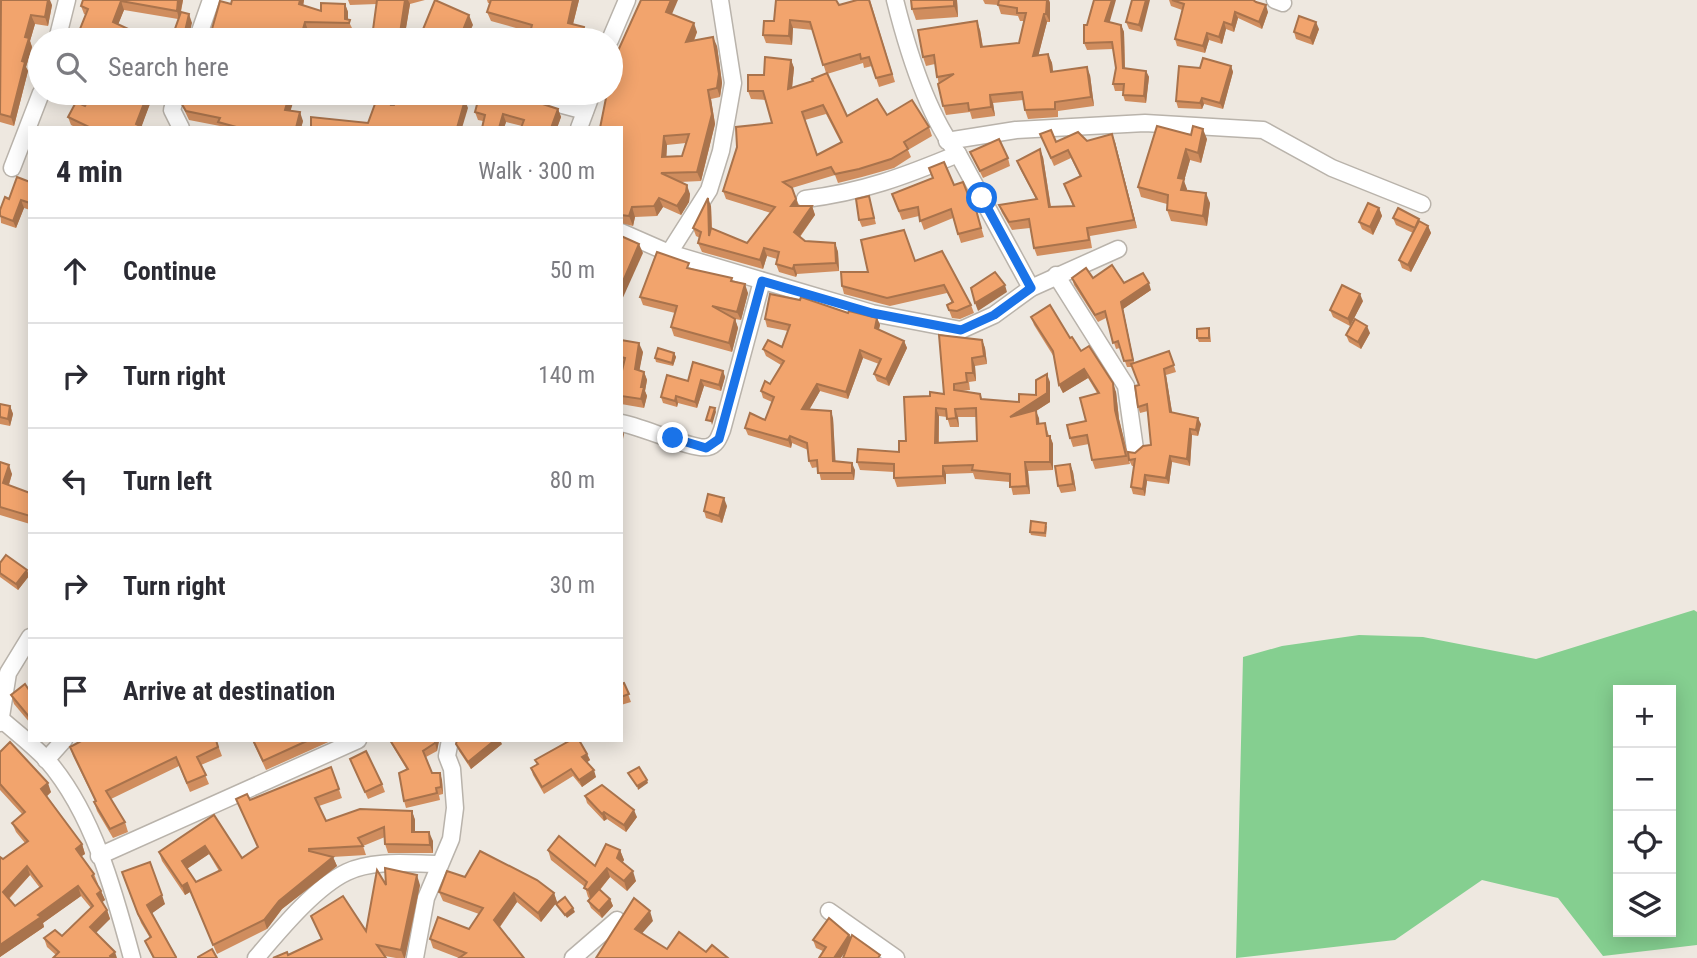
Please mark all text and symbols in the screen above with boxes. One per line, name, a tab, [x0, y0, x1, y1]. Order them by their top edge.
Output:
search box	[28, 28, 623, 105]
icon: search	[52, 48, 90, 86]
text: Search here	[108, 52, 229, 82]
text: 4 min	[56, 154, 123, 189]
text: Walk · 300 m	[478, 158, 595, 185]
route start	[966, 182, 997, 213]
icon: ahead	[56, 252, 94, 290]
text: Continue	[123, 256, 216, 286]
text: 50 m	[550, 257, 595, 284]
icon: right	[56, 357, 94, 395]
text: Turn right	[123, 361, 225, 391]
text: 140 m	[538, 362, 595, 389]
route end	[657, 422, 688, 453]
icon: left	[56, 462, 94, 500]
text: Turn left	[123, 466, 212, 496]
text: 80 m	[550, 467, 595, 494]
icon: right	[56, 567, 94, 605]
text: Turn right	[123, 571, 225, 601]
text: 30 m	[550, 572, 595, 599]
icon: arrive	[56, 672, 94, 710]
text: Arrive at destination	[123, 676, 335, 706]
map controls	[1613, 685, 1676, 937]
button: +	[1613, 685, 1676, 748]
button: −	[1613, 748, 1676, 811]
button: locate	[1613, 811, 1676, 874]
button: layers	[1613, 874, 1676, 937]

